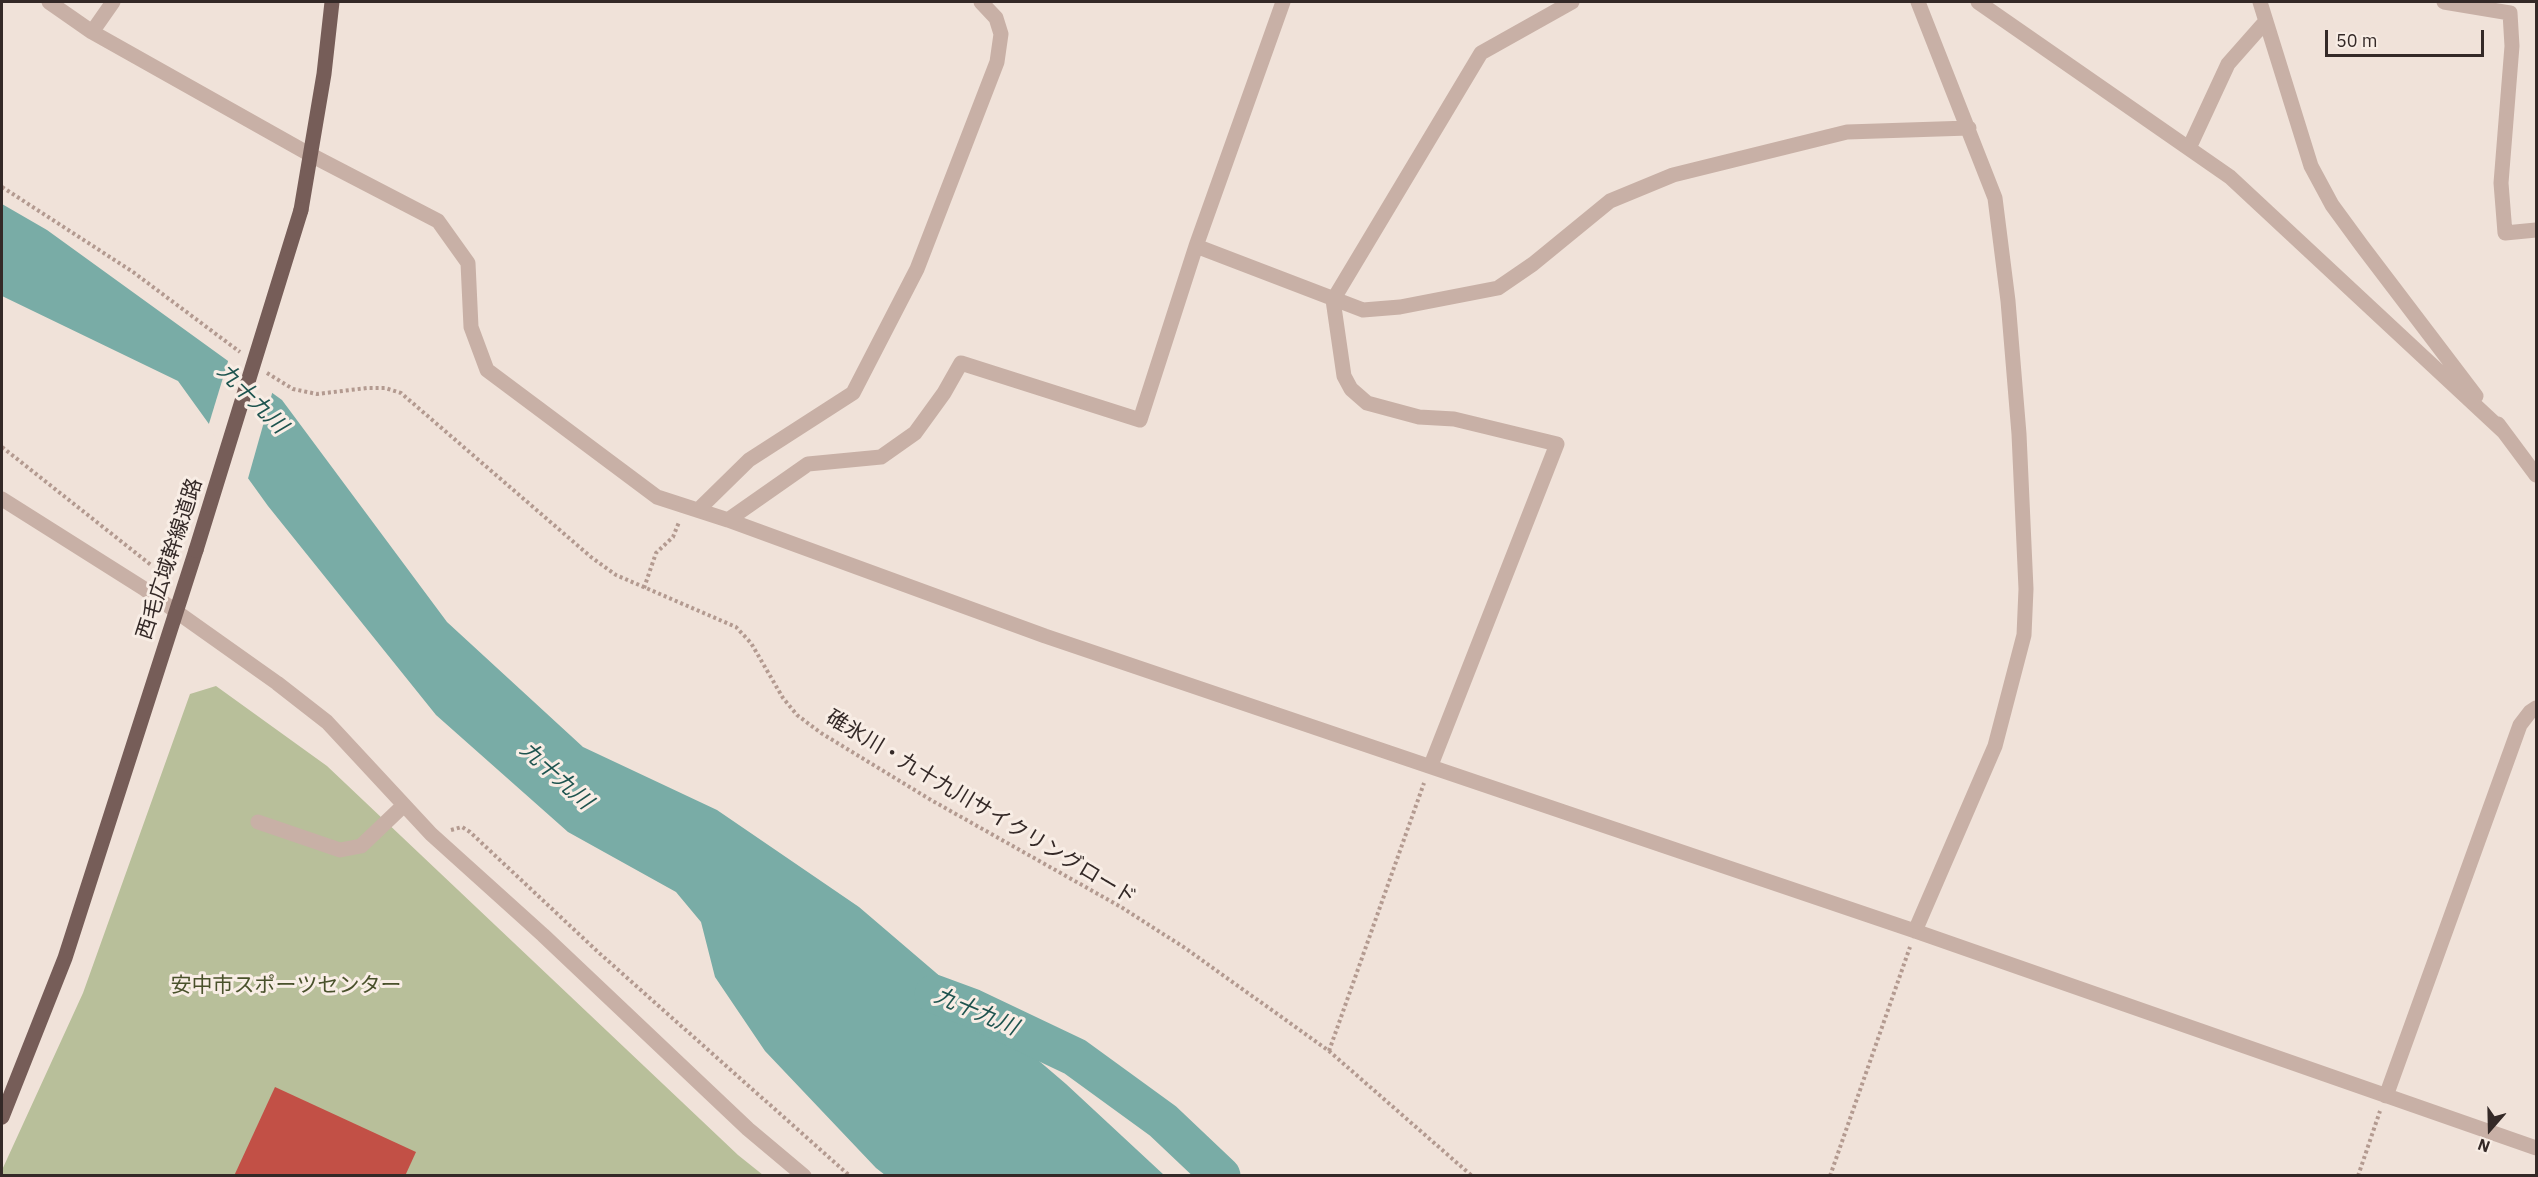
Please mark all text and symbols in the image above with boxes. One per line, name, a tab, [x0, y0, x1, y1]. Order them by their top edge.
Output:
scale bar	[2328, 18, 2487, 56]
text: 50 m	[2336, 29, 2378, 52]
water label: 九十九川	[212, 359, 292, 439]
street label: 西毛広域幹線道路	[132, 475, 208, 643]
street label: 碓氷川・九十九川サイクリングロード	[822, 705, 1140, 911]
water label: 九十九川	[514, 737, 598, 815]
park label: 安中市スポーツセンター	[171, 973, 401, 999]
water label: 九十九川	[930, 983, 1022, 1041]
north arrow	[2460, 1099, 2520, 1159]
text: N	[2475, 1135, 2493, 1157]

